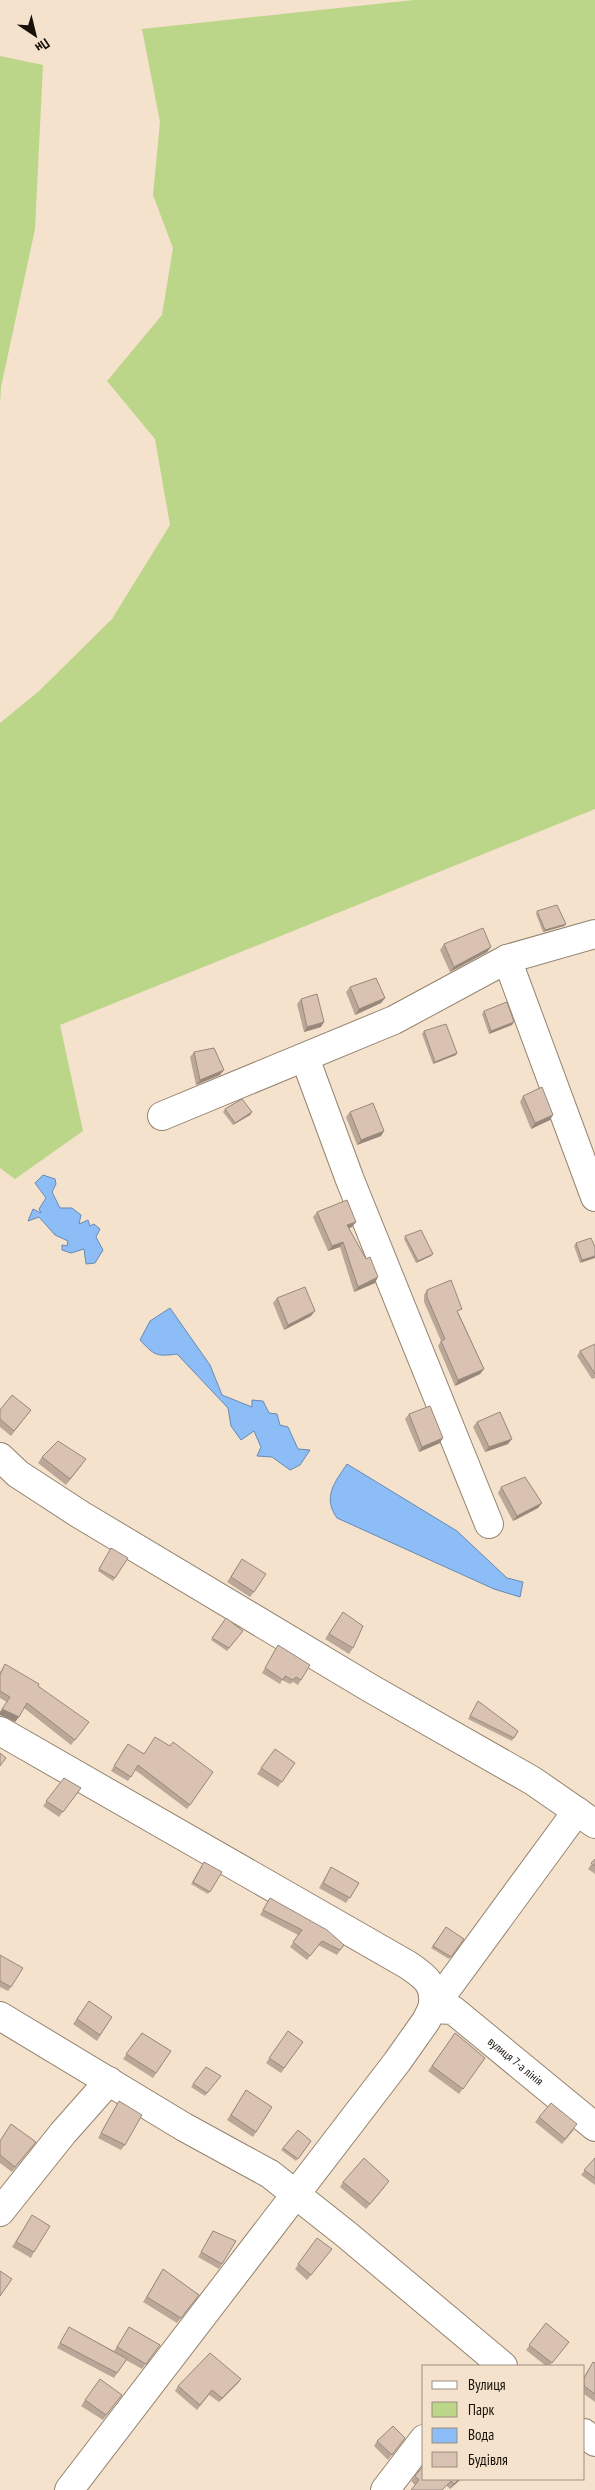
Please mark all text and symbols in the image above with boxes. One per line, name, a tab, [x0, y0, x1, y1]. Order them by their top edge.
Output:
north arrow	[10, 10, 60, 60]
text: Пн	[32, 34, 53, 57]
street label: вулиця 7-а лінія	[485, 2034, 547, 2089]
legend	[422, 2365, 585, 2480]
text: Вулиця	[468, 2375, 506, 2394]
text: Парк	[468, 2400, 494, 2419]
text: Вода	[468, 2425, 494, 2444]
text: Будівля	[468, 2450, 508, 2469]

